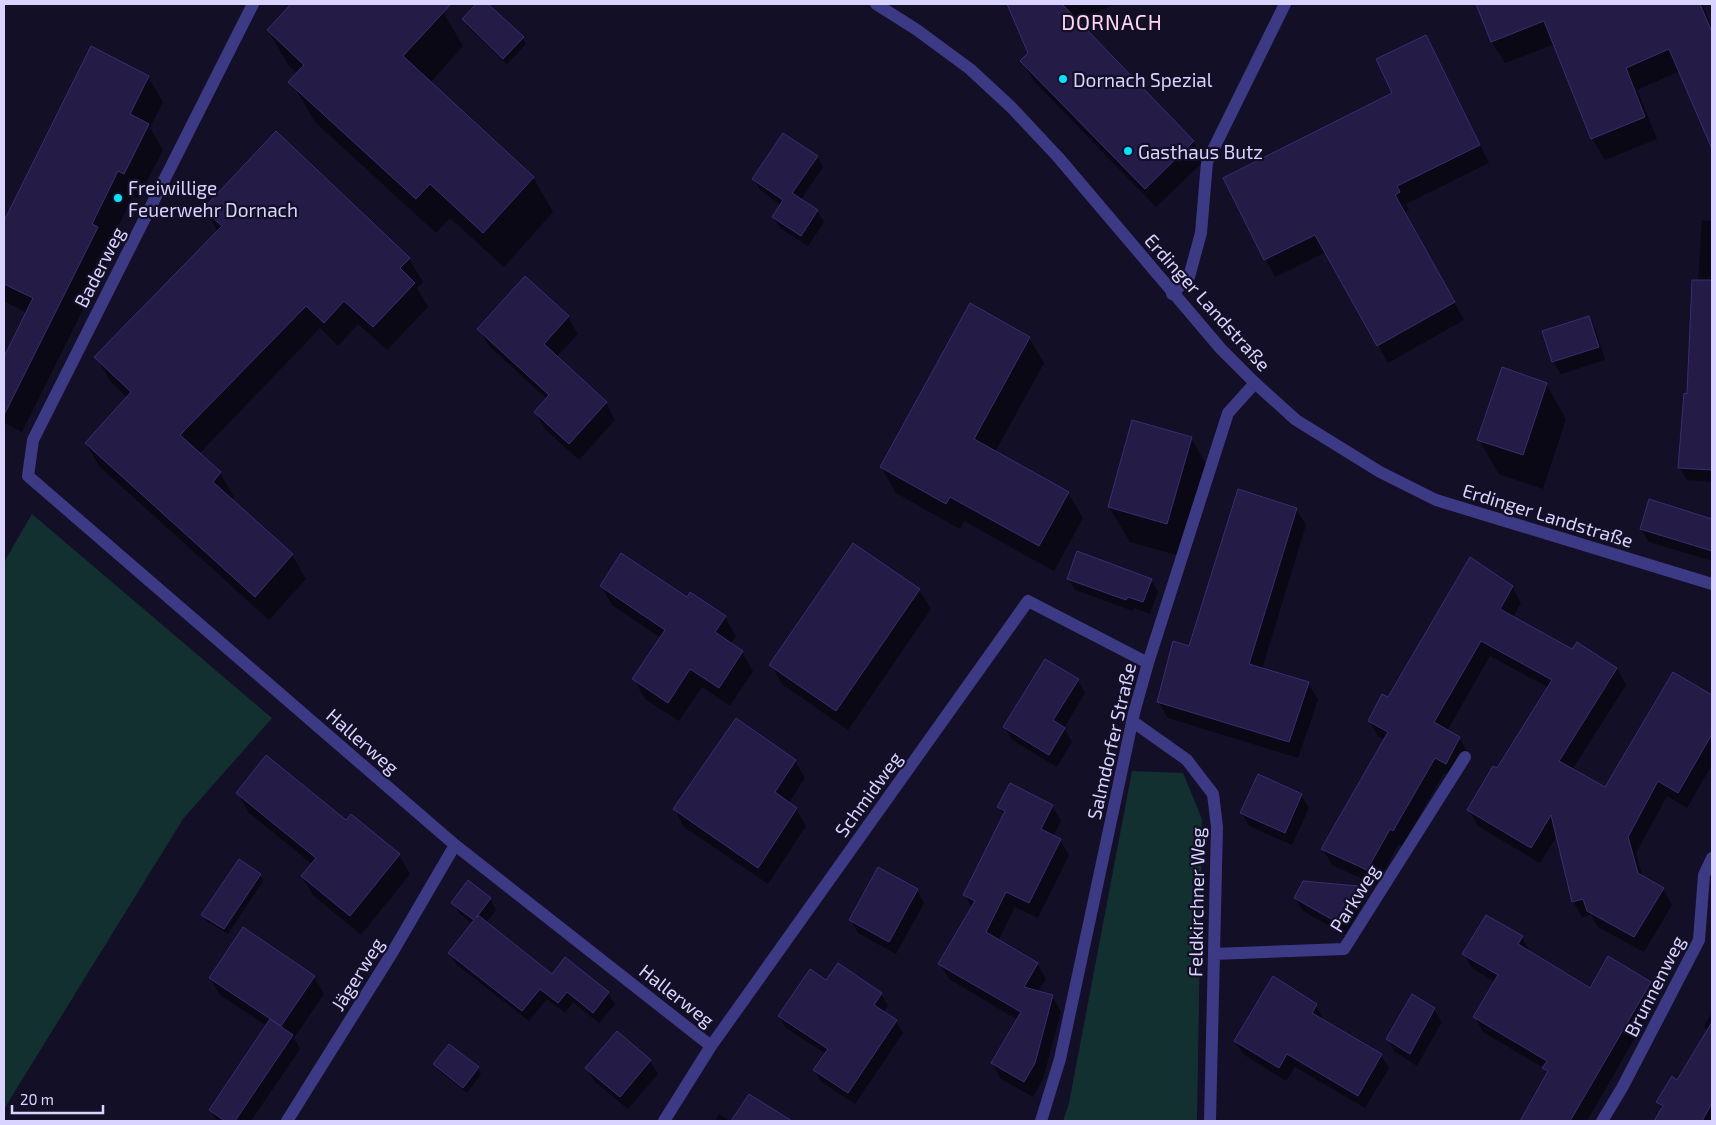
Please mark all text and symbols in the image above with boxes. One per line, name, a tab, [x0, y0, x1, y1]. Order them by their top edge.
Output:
district label: DORNACH	[1061, 9, 1163, 34]
place label: Dornach Spezial	[1073, 68, 1213, 91]
marker: Dornach Spezial	[1057, 73, 1069, 85]
place label: Gasthaus Butz	[1138, 140, 1263, 163]
marker: Gasthaus Butz	[1122, 145, 1134, 157]
place label: Freiwillige Feuerwehr Dornach	[128, 176, 298, 221]
marker: Freiwillige Feuerwehr Dornach	[112, 192, 124, 204]
street label: Baderweg	[69, 223, 129, 311]
street label: Erdinger Landstraße	[1140, 229, 1276, 375]
street label: Erdinger Landstraße	[1460, 478, 1636, 552]
street label: Salmdorfer Straße	[1082, 660, 1140, 822]
street label: Hallerweg	[322, 703, 404, 779]
street label: Schmidweg	[829, 747, 907, 841]
street label: Feldkirchner Weg	[1183, 827, 1209, 977]
street label: Parkweg	[1324, 860, 1384, 936]
street label: Brunnenweg	[1619, 931, 1689, 1040]
street label: Jägerweg	[326, 933, 389, 1015]
street label: Hallerweg	[635, 959, 719, 1032]
scale bar	[12, 1082, 104, 1114]
text: 20 m	[20, 1090, 54, 1108]

